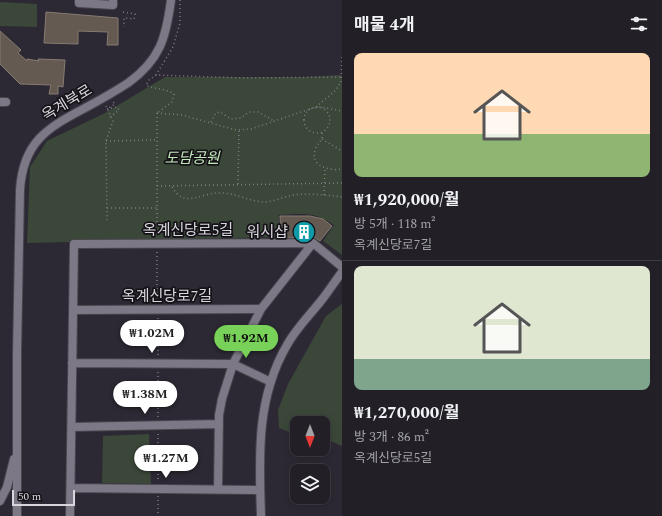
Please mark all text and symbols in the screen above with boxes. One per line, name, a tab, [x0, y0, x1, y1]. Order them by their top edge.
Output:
text: 매물 4개	[354, 12, 415, 38]
icon: filters	[628, 13, 650, 35]
street label: 옥계북로	[37, 79, 97, 127]
icon: home	[466, 79, 538, 151]
park label: 도담공원	[164, 147, 221, 170]
text: ₩1,920,000/월	[354, 187, 459, 213]
text: 방 5개 · 118 m²	[354, 214, 435, 234]
street label: 옥계신당로5길	[143, 219, 233, 242]
building icon: 워시샵	[291, 219, 317, 245]
place label: 워시샵	[247, 221, 288, 244]
text: 옥계신당로7길	[354, 235, 432, 255]
street label: 옥계신당로7길	[122, 285, 212, 308]
icon: home	[466, 292, 538, 364]
pin: ₩1.02M	[119, 320, 185, 354]
text: ₩1.02M	[129, 323, 175, 343]
pin: ₩1.92M	[213, 325, 279, 359]
text: ₩1.92M	[223, 328, 269, 348]
pin: ₩1.38M	[112, 381, 178, 415]
text: ₩1.38M	[122, 384, 168, 404]
text: ₩1,270,000/월	[354, 400, 459, 426]
north arrow	[290, 416, 330, 456]
map controls	[290, 416, 330, 504]
text: 방 3개 · 86 m²	[354, 427, 429, 447]
pin: ₩1.27M	[133, 445, 199, 479]
text: ₩1.27M	[143, 448, 189, 468]
text: 옥계신당로5길	[354, 448, 432, 468]
button: layers	[290, 464, 330, 504]
scale bar	[12, 488, 75, 507]
text: 50 m	[18, 488, 41, 505]

